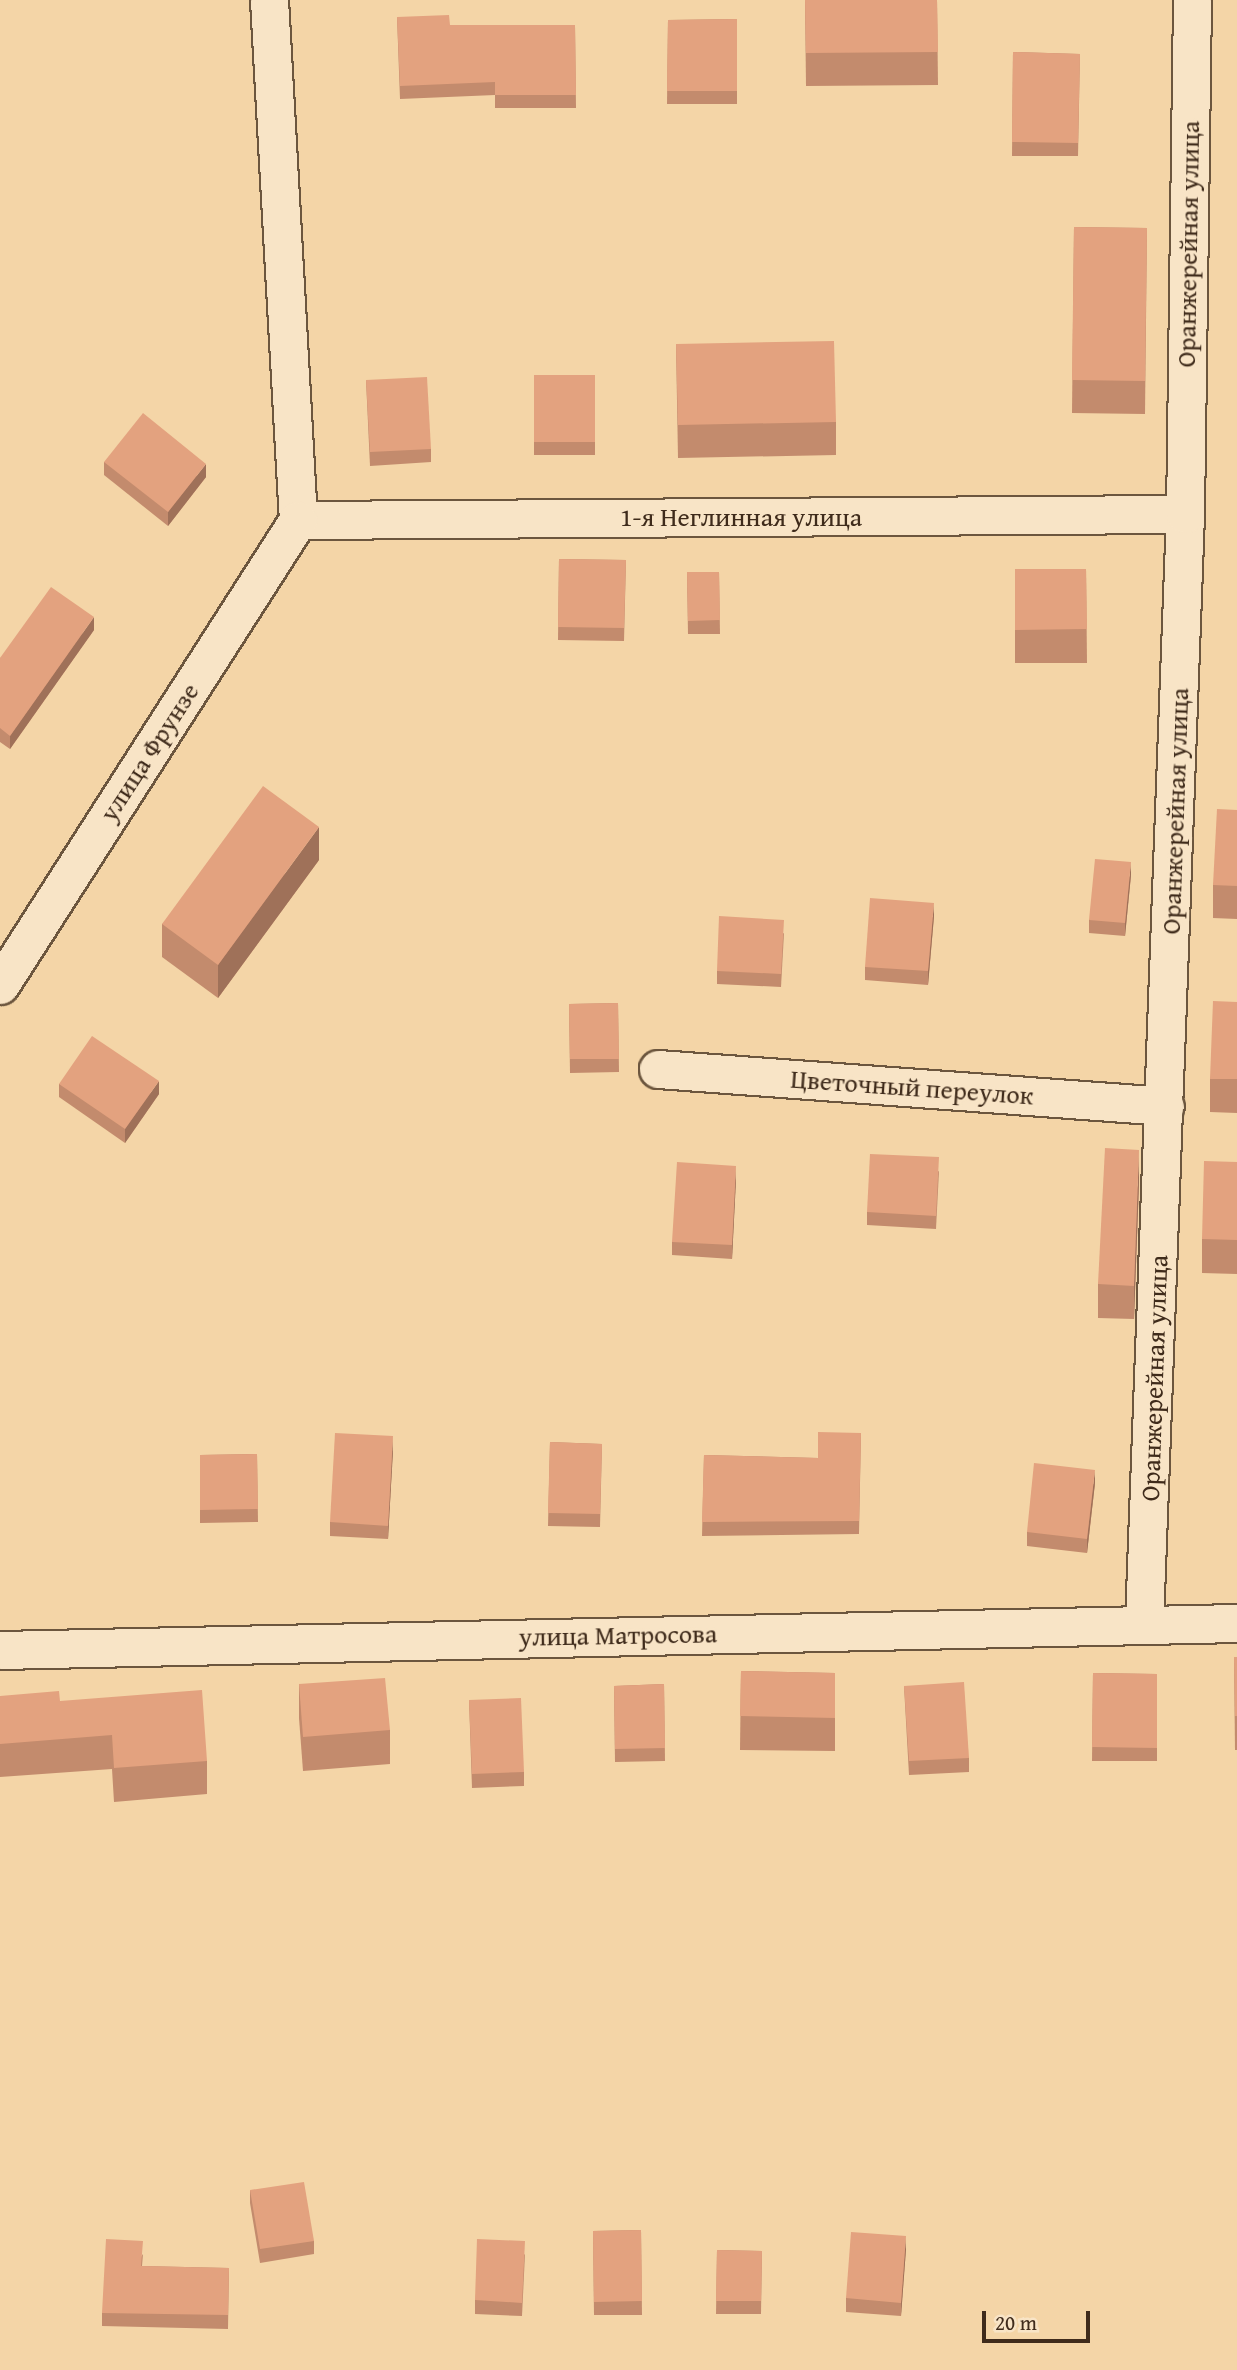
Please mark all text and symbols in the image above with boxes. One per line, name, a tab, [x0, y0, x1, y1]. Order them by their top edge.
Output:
street label: Оранжерейная улица	[1170, 120, 1206, 368]
street label: 1-я Неглинная улица	[620, 501, 862, 533]
street label: улица Фрунзе	[93, 677, 205, 827]
street label: Оранжерейная улица	[1155, 687, 1195, 935]
street label: Цветочный переулок	[790, 1063, 1034, 1111]
street label: Оранжерейная улица	[1134, 1254, 1174, 1502]
street label: улица Матросова	[519, 1618, 717, 1652]
scale bar	[985, 2296, 1094, 2340]
text: 20 m	[995, 2307, 1037, 2338]

